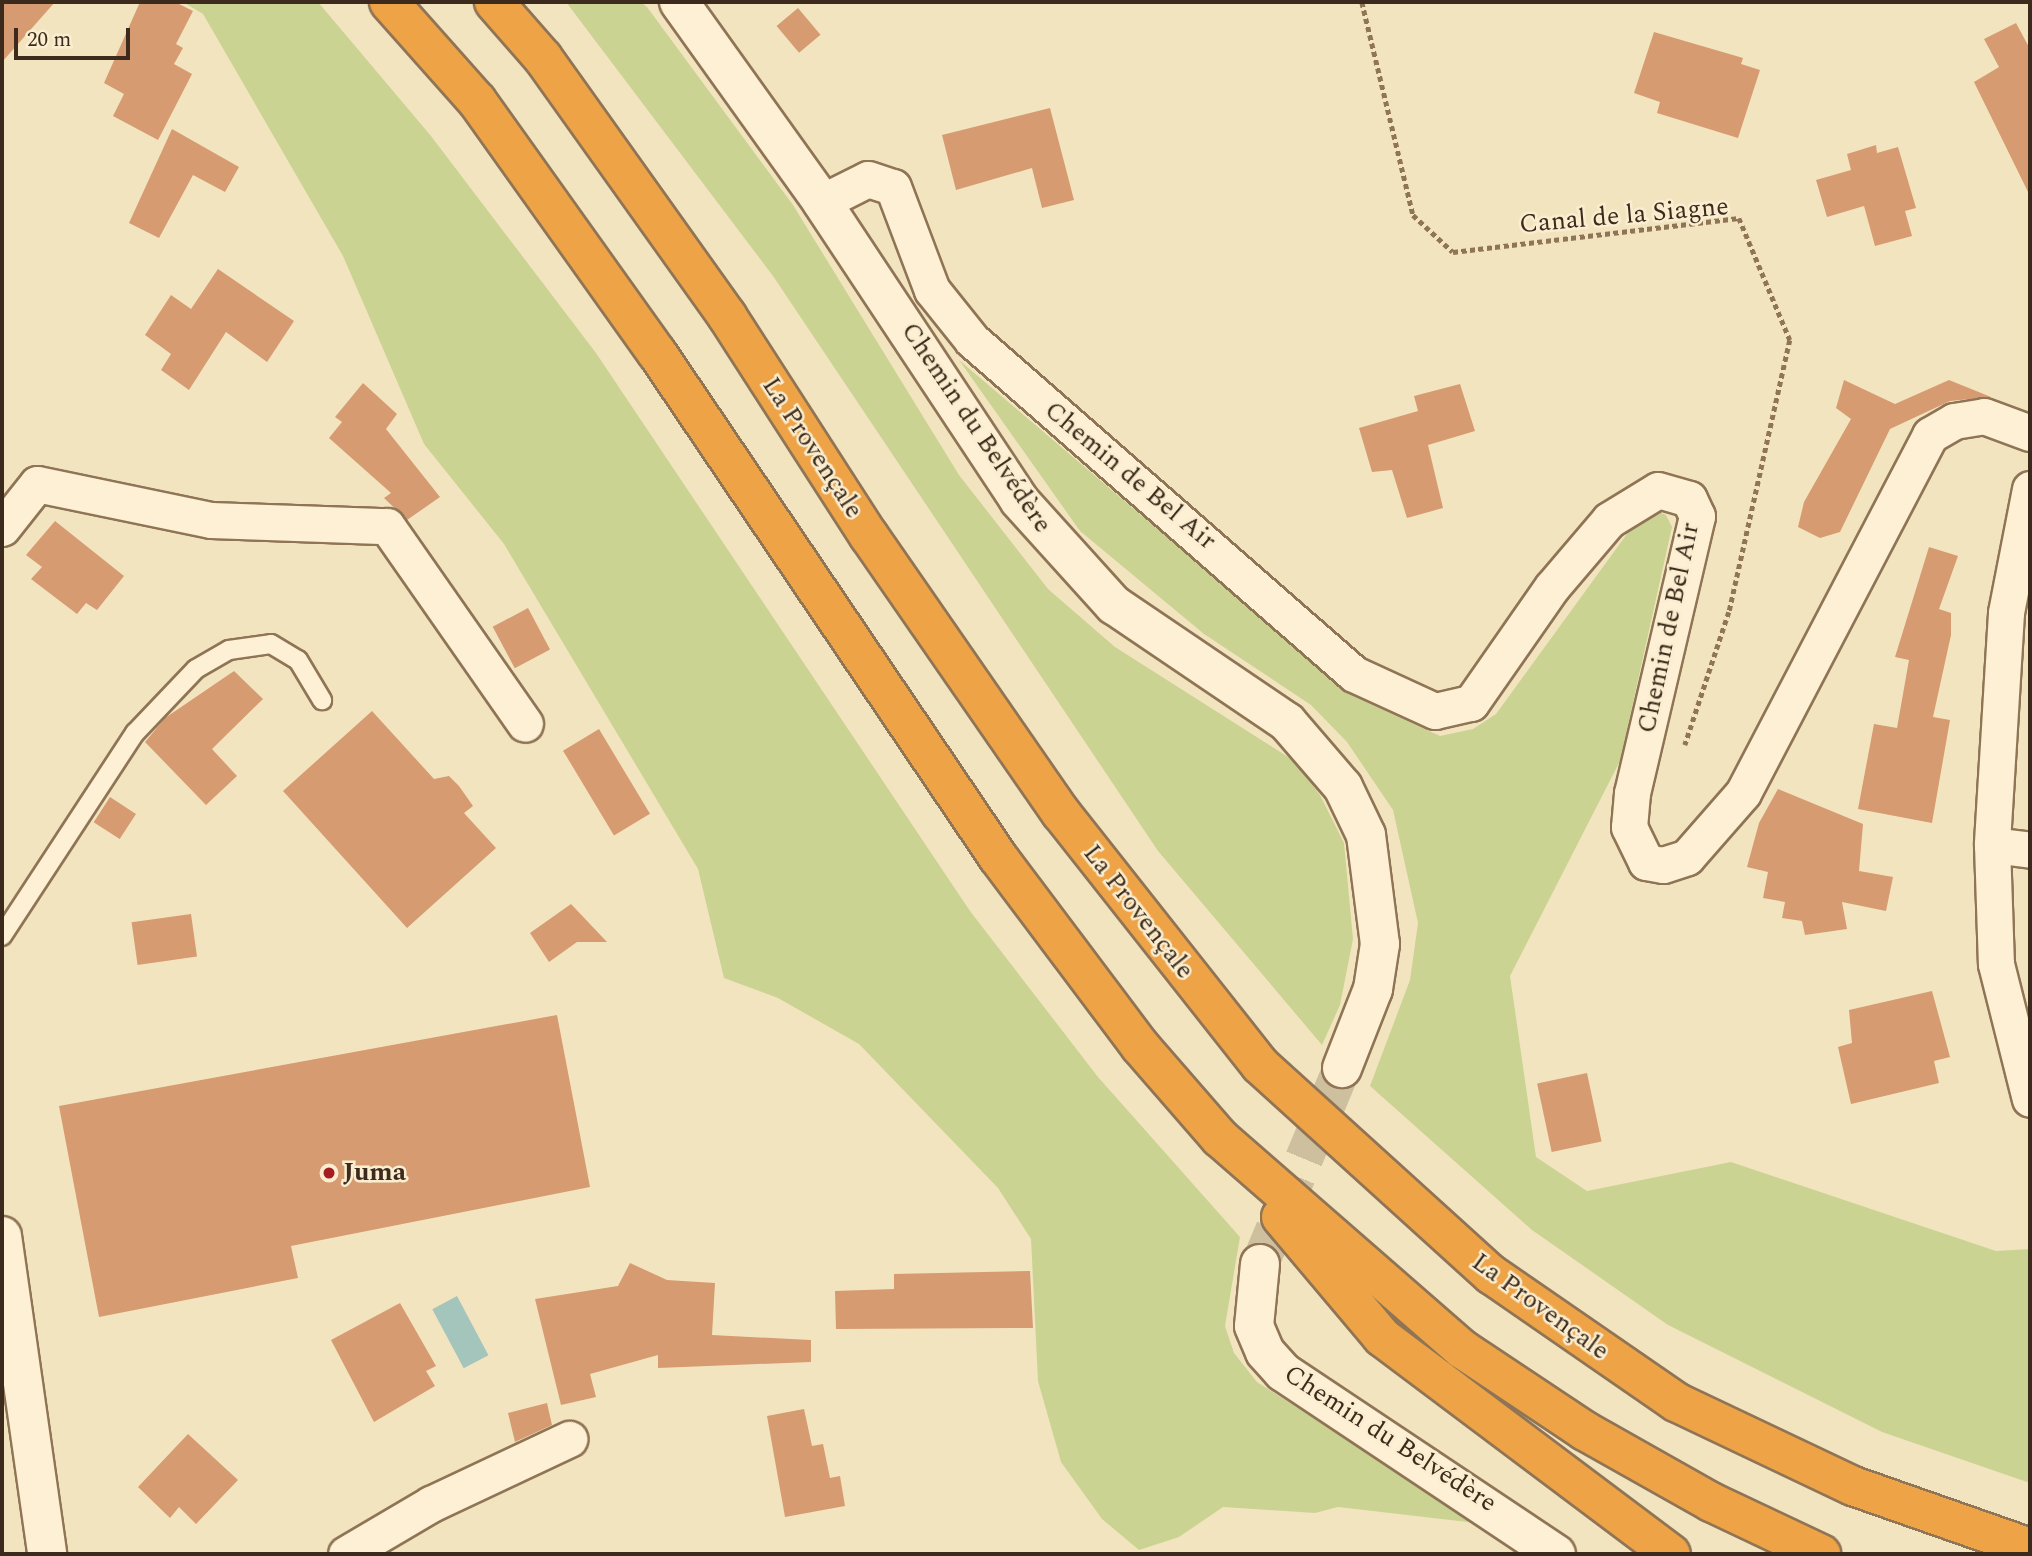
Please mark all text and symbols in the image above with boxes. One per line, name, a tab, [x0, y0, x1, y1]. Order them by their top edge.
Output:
scale bar	[18, 14, 133, 58]
text: 20 m	[27, 24, 71, 56]
street label: Canal de la Siagne	[1518, 191, 1730, 241]
street label: Chemin du Belvédère	[894, 317, 1058, 539]
street label: La Provençale	[755, 372, 869, 524]
street label: Chemin de Bel Air	[1038, 395, 1222, 557]
street label: Chemin de Bel Air	[1631, 520, 1707, 736]
street label: La Provençale	[1076, 839, 1200, 985]
place label: Juma	[343, 1157, 406, 1189]
marker: Juma	[321, 1165, 337, 1181]
street label: La Provençale	[1465, 1247, 1615, 1367]
street label: Chemin du Belvédère	[1278, 1359, 1502, 1519]

